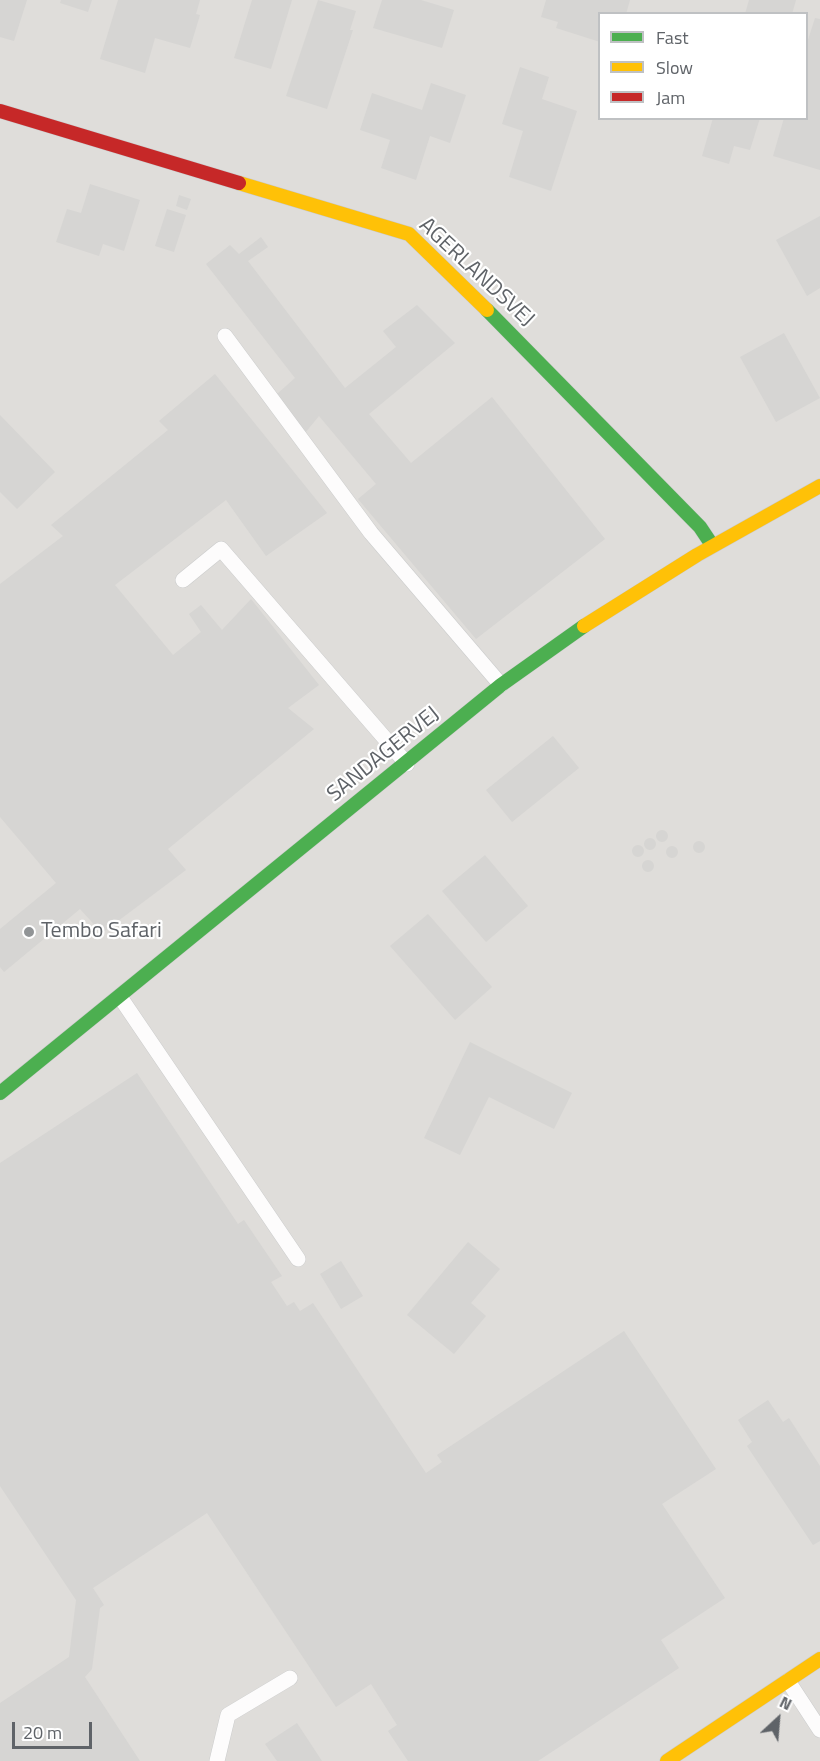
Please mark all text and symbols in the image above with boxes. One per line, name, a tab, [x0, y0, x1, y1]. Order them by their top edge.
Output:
legend	[598, 12, 808, 120]
text: Fast	[656, 24, 689, 51]
text: Slow	[656, 54, 693, 81]
text: Jam	[656, 84, 685, 111]
street label: AGERLANDSVEJ	[413, 213, 539, 333]
street label: SANDAGERVEJ	[323, 702, 445, 808]
place label: Tembo Safari	[41, 919, 162, 945]
marker: Tembo Safari	[22, 925, 36, 939]
north arrow	[748, 1689, 808, 1749]
text: N	[776, 1690, 796, 1716]
scale bar	[15, 1710, 94, 1748]
text: 20 m	[23, 1719, 62, 1746]

